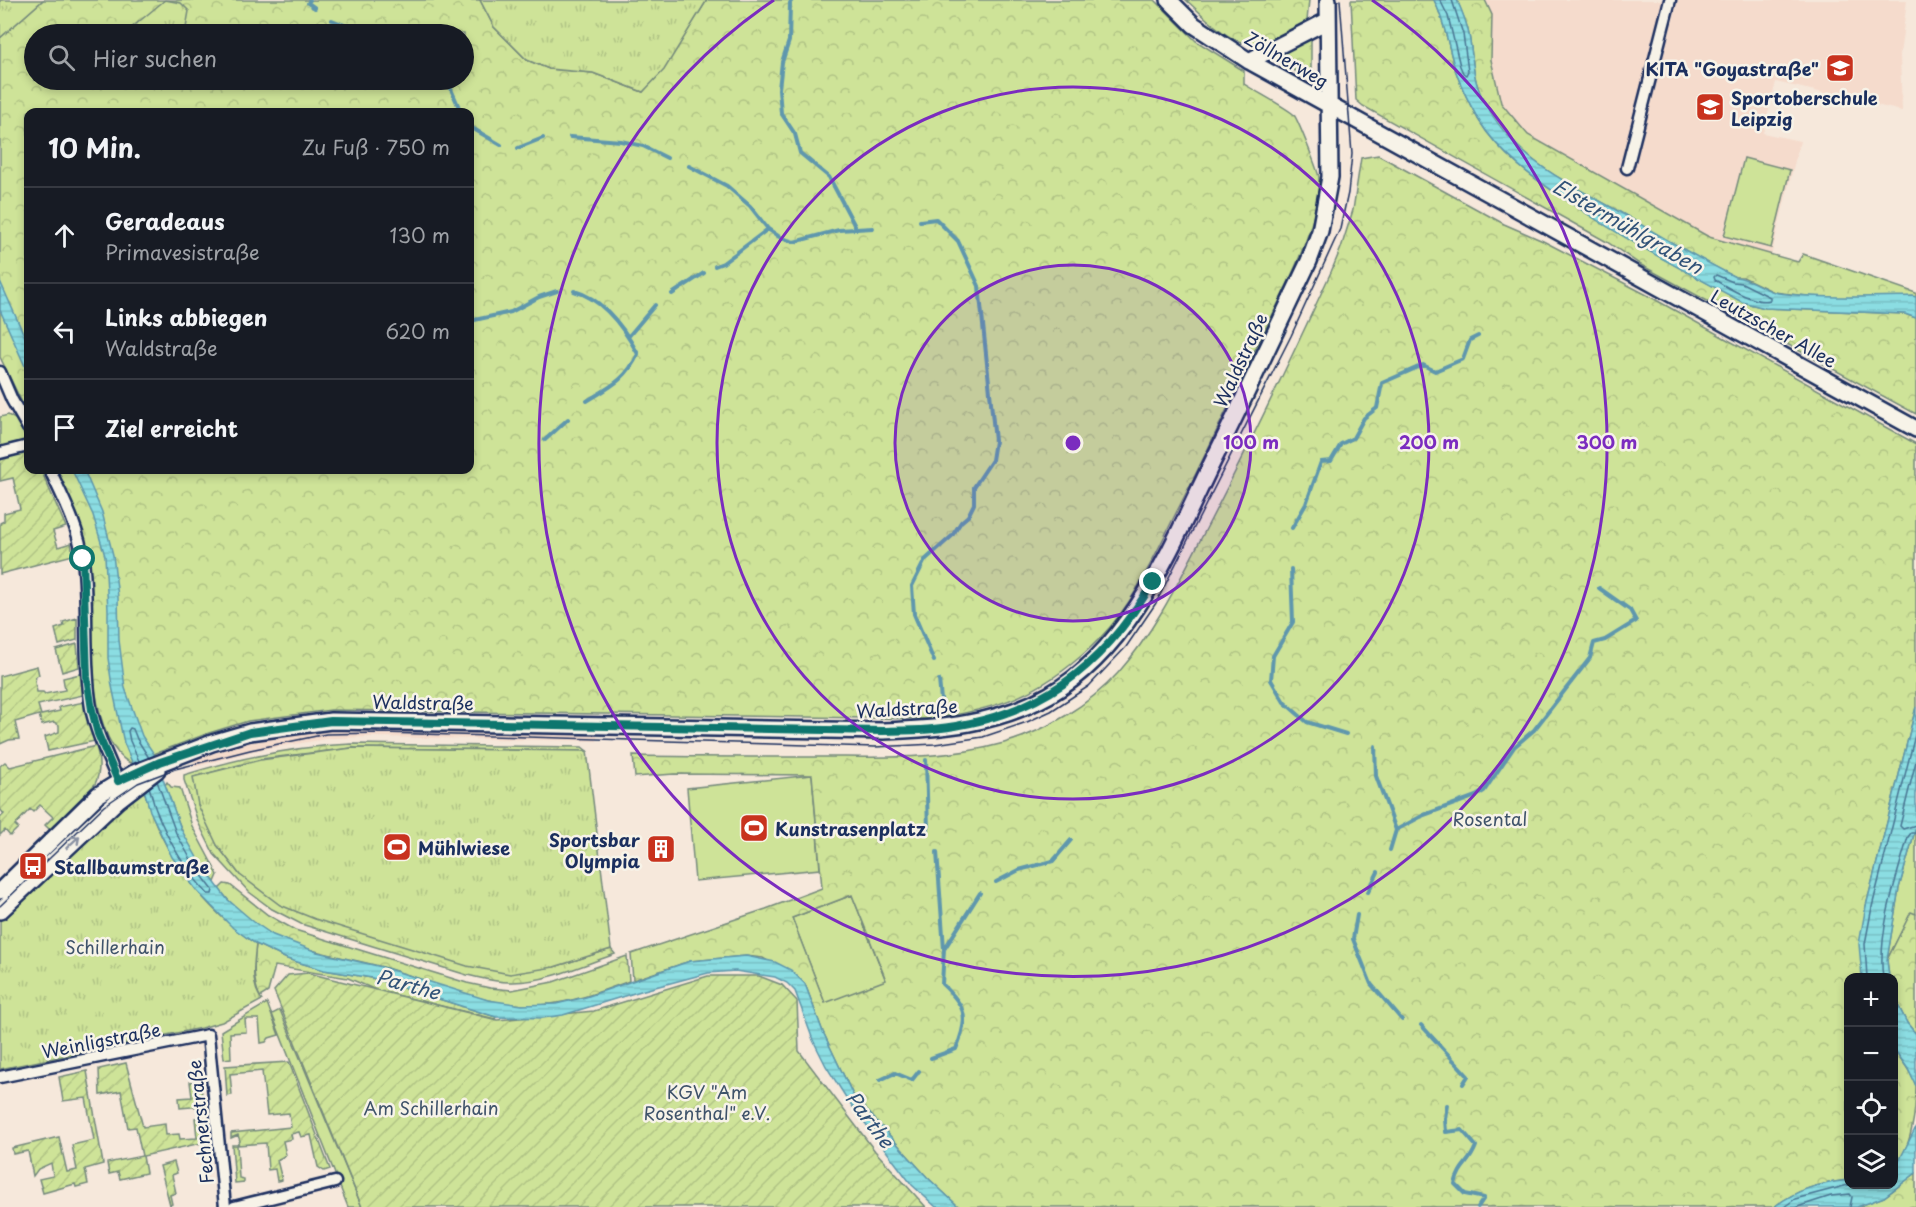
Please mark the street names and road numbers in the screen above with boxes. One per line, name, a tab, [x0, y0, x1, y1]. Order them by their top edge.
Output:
street label: Zöllnerweg	[1240, 24, 1334, 94]
street label: Leutzscher Allee	[1706, 282, 1842, 374]
street label: Waldstraße	[1206, 308, 1274, 412]
street label: Waldstraße	[372, 688, 474, 716]
street label: Waldstraße	[856, 692, 958, 724]
street label: Weinligstraße	[39, 1015, 163, 1065]
street label: Fechnerstraße	[180, 1059, 220, 1185]

